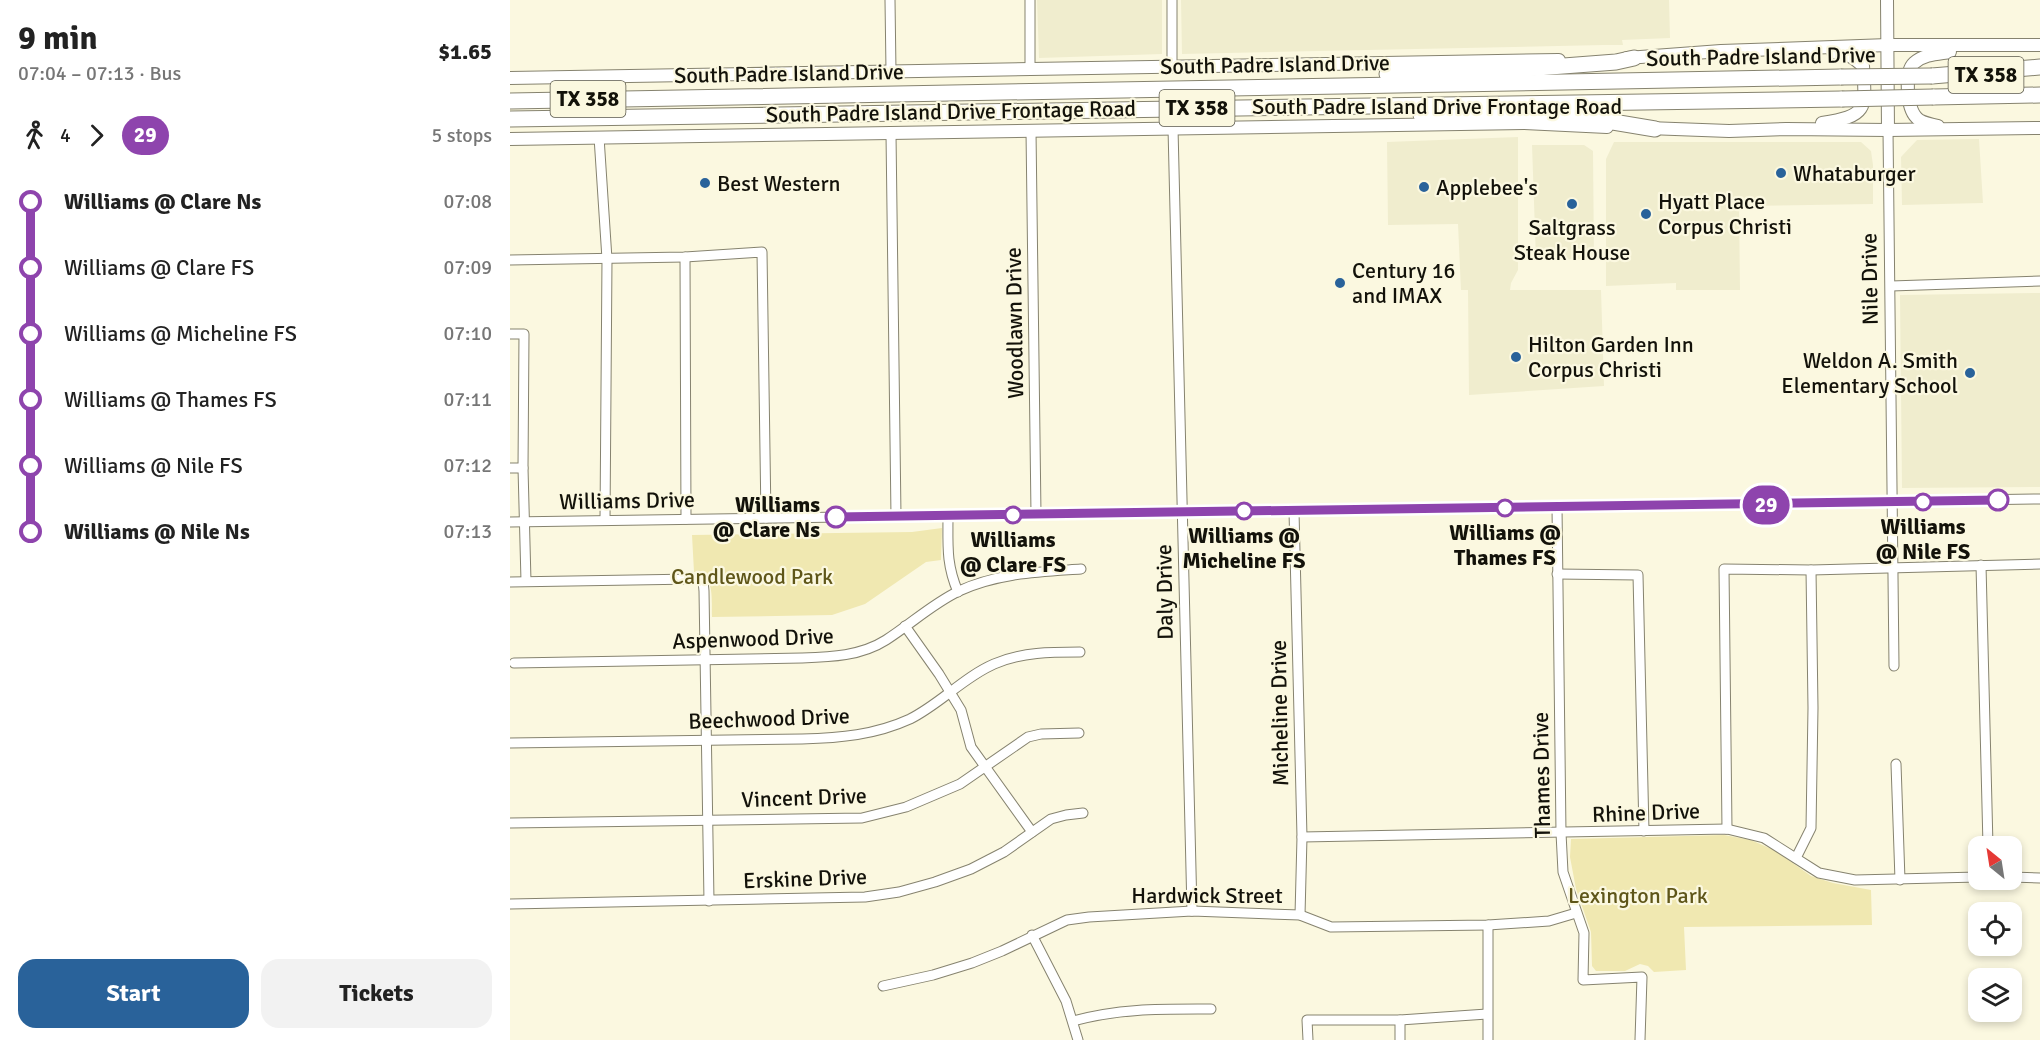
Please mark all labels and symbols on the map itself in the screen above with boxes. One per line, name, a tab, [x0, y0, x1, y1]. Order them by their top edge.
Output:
street label: South Padre Island Drive	[1646, 41, 1876, 72]
street label: South Padre Island Drive	[1160, 49, 1390, 80]
road number: TX 358	[1948, 57, 2024, 93]
street label: South Padre Island Drive	[674, 58, 904, 89]
road number: TX 358	[550, 81, 626, 117]
road number: TX 358	[1160, 90, 1234, 126]
street label: South Padre Island Drive Frontage Road	[1252, 93, 1622, 120]
street label: South Padre Island Drive Frontage Road	[766, 95, 1136, 128]
place label: Whataburger	[1793, 160, 1916, 187]
marker: Whataburger	[1774, 166, 1788, 180]
place label: Best Western	[717, 170, 841, 197]
place label: Applebee's	[1436, 174, 1538, 201]
marker: Best Western	[698, 176, 712, 190]
marker: Applebee's	[1417, 180, 1431, 194]
place label: Hyatt Place Corpus Christi	[1658, 188, 1792, 240]
marker: Saltgrass Steak House	[1565, 197, 1579, 211]
marker: Hyatt Place Corpus Christi	[1639, 207, 1653, 221]
place label: Saltgrass Steak House	[1514, 214, 1630, 266]
street label: Nile Drive	[1855, 233, 1884, 325]
street label: Woodlawn Drive	[1000, 247, 1029, 399]
place label: Century 16 and IMAX	[1352, 257, 1455, 309]
marker: Century 16 and IMAX	[1333, 276, 1347, 290]
place label: Hilton Garden Inn Corpus Christi	[1528, 331, 1694, 383]
place label: Weldon A. Smith Elementary School	[1781, 347, 1958, 399]
marker: Hilton Garden Inn Corpus Christi	[1509, 350, 1523, 364]
marker: Weldon A. Smith Elementary School	[1963, 366, 1977, 380]
street label: Williams Drive	[559, 486, 695, 515]
line badge: 29	[1739, 486, 1793, 524]
unlabelled marker	[1987, 489, 2009, 511]
place label: Williams @ Clare Ns	[713, 491, 820, 543]
marker: Williams @ Nile FS	[1914, 493, 1932, 511]
marker: Williams @ Thames FS	[1496, 499, 1514, 517]
marker: Williams @ Micheline FS	[1235, 502, 1253, 520]
marker: Williams @ Clare Ns	[825, 506, 847, 528]
marker: Williams @ Clare FS	[1004, 506, 1022, 524]
place label: Williams @ Nile FS	[1876, 513, 1970, 565]
place label: Williams @ Thames FS	[1449, 519, 1561, 571]
place label: Williams @ Micheline FS	[1182, 522, 1306, 574]
place label: Williams @ Clare FS	[960, 526, 1066, 578]
street label: Daly Drive	[1150, 544, 1179, 640]
park label: Candlewood Park	[671, 563, 833, 590]
street label: Aspenwood Drive	[672, 622, 834, 655]
street label: Micheline Drive	[1265, 640, 1294, 786]
street label: Beechwood Drive	[688, 702, 850, 735]
street label: Thames Drive	[1527, 712, 1556, 838]
street label: Vincent Drive	[741, 782, 867, 813]
street label: Rhine Drive	[1591, 797, 1701, 828]
north arrow	[1968, 836, 2022, 890]
street label: Erskine Drive	[743, 863, 867, 894]
street label: Hardwick Street	[1131, 882, 1283, 909]
park label: Lexington Park	[1568, 882, 1708, 909]

